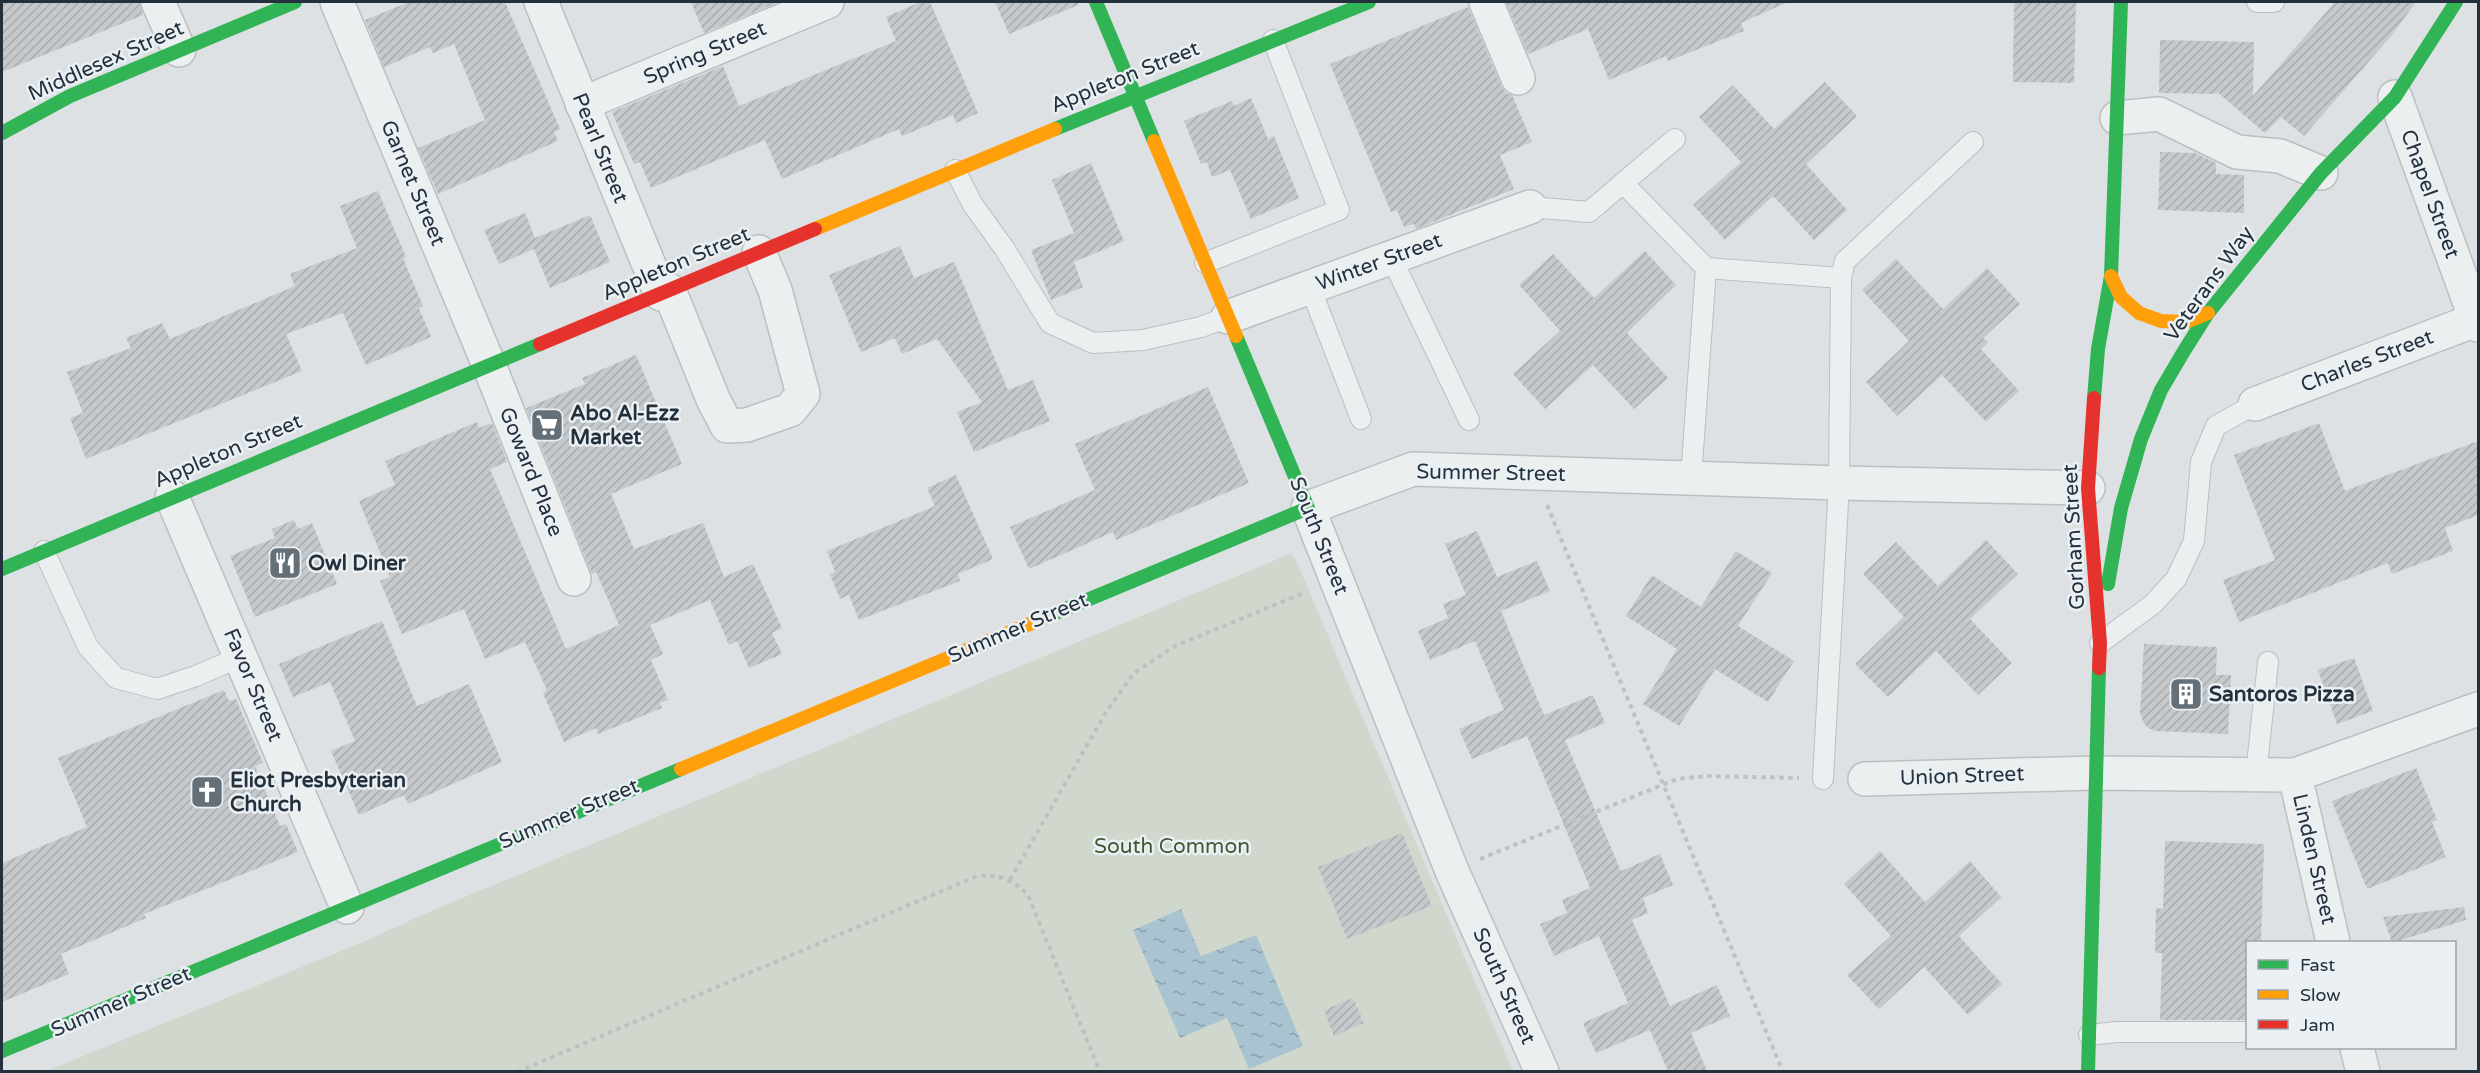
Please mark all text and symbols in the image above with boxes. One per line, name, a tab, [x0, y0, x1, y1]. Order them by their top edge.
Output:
street label: Middlesex Street	[24, 15, 188, 107]
street label: Spring Street	[640, 16, 770, 90]
street label: Appleton Street	[1047, 36, 1203, 118]
street label: Pearl Street	[567, 89, 633, 207]
street label: Garnet Street	[375, 116, 451, 250]
street label: Chapel Street	[2395, 126, 2465, 262]
street label: Veterans Way	[2159, 221, 2259, 347]
street label: Appleton Street	[598, 222, 754, 306]
street label: Winter Street	[1313, 228, 1445, 296]
street label: Charles Street	[2297, 324, 2437, 398]
place label: Abo Al-Ezz Market	[570, 401, 680, 450]
street label: Goward Place	[494, 404, 568, 540]
supermarket icon: Abo Al-Ezz Market	[529, 407, 565, 443]
street label: Appleton Street	[150, 409, 306, 493]
street label: Summer Street	[1416, 459, 1566, 487]
street label: Gorham Street	[2058, 463, 2090, 611]
street label: South Street	[1284, 473, 1354, 599]
restaurant icon: Owl Diner	[267, 545, 303, 581]
place label: Owl Diner	[308, 551, 407, 576]
street label: Summer Street	[944, 587, 1092, 669]
street label: Favor Street	[218, 625, 288, 745]
building icon: Santoros Pizza	[2168, 676, 2204, 712]
place label: Santoros Pizza	[2209, 682, 2355, 707]
street label: Union Street	[1899, 761, 2025, 791]
place label: Eliot Presbyterian Church	[230, 768, 406, 817]
street label: Summer Street	[495, 773, 643, 855]
church icon: Eliot Presbyterian Church	[189, 774, 225, 810]
street label: Linden Street	[2287, 791, 2341, 927]
park label: South Common	[1094, 834, 1250, 859]
street label: South Street	[1467, 924, 1541, 1048]
legend	[2246, 941, 2456, 1049]
text: Fast	[2300, 954, 2335, 976]
street label: Summer Street	[47, 961, 195, 1043]
text: Slow	[2300, 984, 2341, 1006]
text: Jam	[2300, 1014, 2335, 1036]

